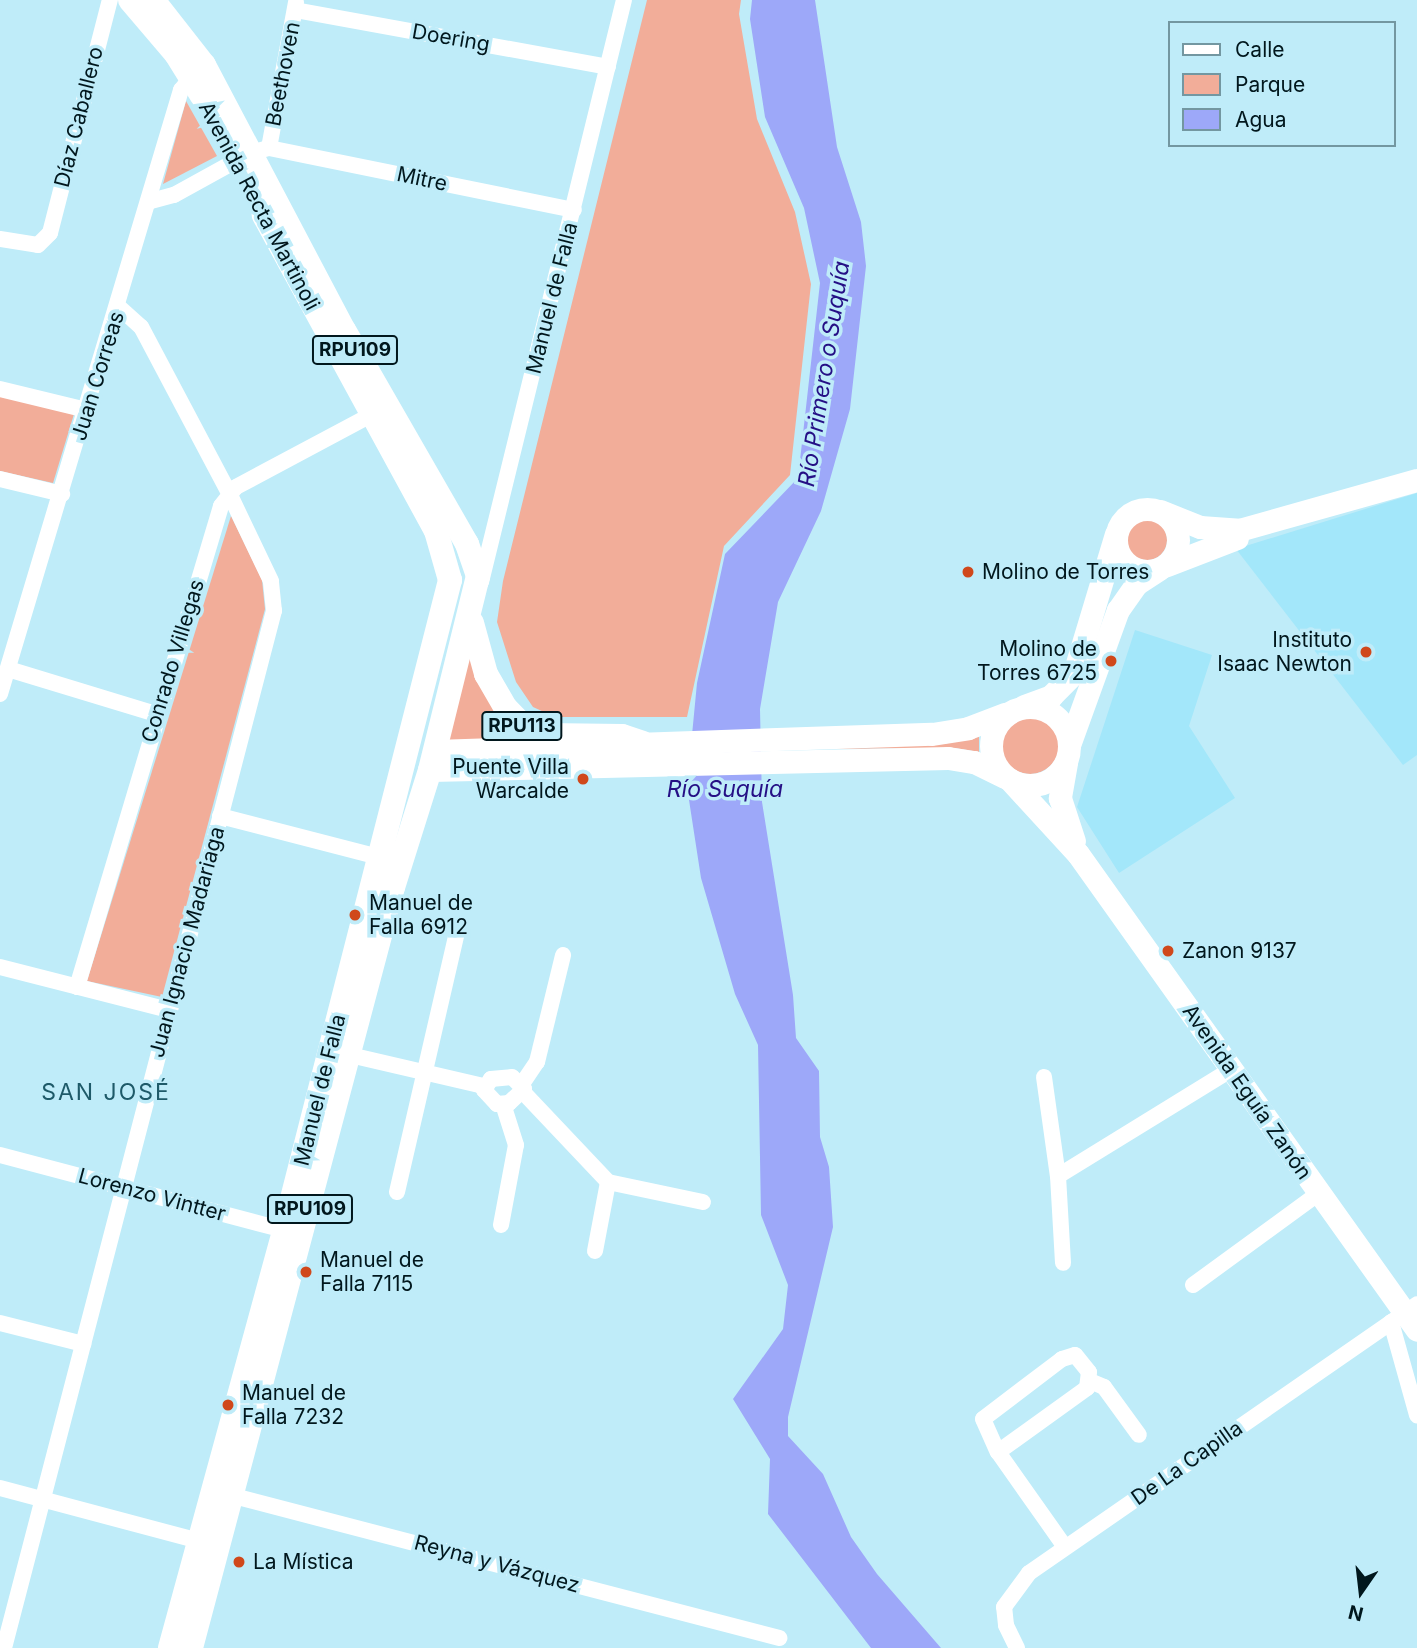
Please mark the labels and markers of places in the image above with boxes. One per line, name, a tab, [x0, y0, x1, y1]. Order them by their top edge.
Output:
place label: Molino de Torres	[982, 559, 1149, 585]
marker: Molino de Torres	[960, 564, 976, 580]
place label: Instituto Isaac Newton	[1217, 627, 1352, 677]
place label: Molino de Torres 6725	[977, 636, 1097, 686]
marker: Instituto Isaac Newton	[1358, 644, 1374, 660]
marker: Molino de Torres 6725	[1103, 653, 1119, 669]
place label: Puente Villa Warcalde	[452, 754, 569, 804]
marker: Puente Villa Warcalde	[575, 771, 591, 787]
place label: Manuel de Falla 6912	[369, 890, 473, 940]
marker: Manuel de Falla 6912	[347, 907, 363, 923]
place label: Zanon 9137	[1182, 938, 1297, 964]
marker: Zanon 9137	[1160, 943, 1176, 959]
place label: Manuel de Falla 7115	[320, 1247, 424, 1297]
marker: Manuel de Falla 7115	[298, 1264, 314, 1280]
place label: Manuel de Falla 7232	[242, 1380, 346, 1430]
marker: Manuel de Falla 7232	[220, 1397, 236, 1413]
place label: La Mística	[253, 1549, 354, 1575]
marker: La Mística	[231, 1554, 247, 1570]

